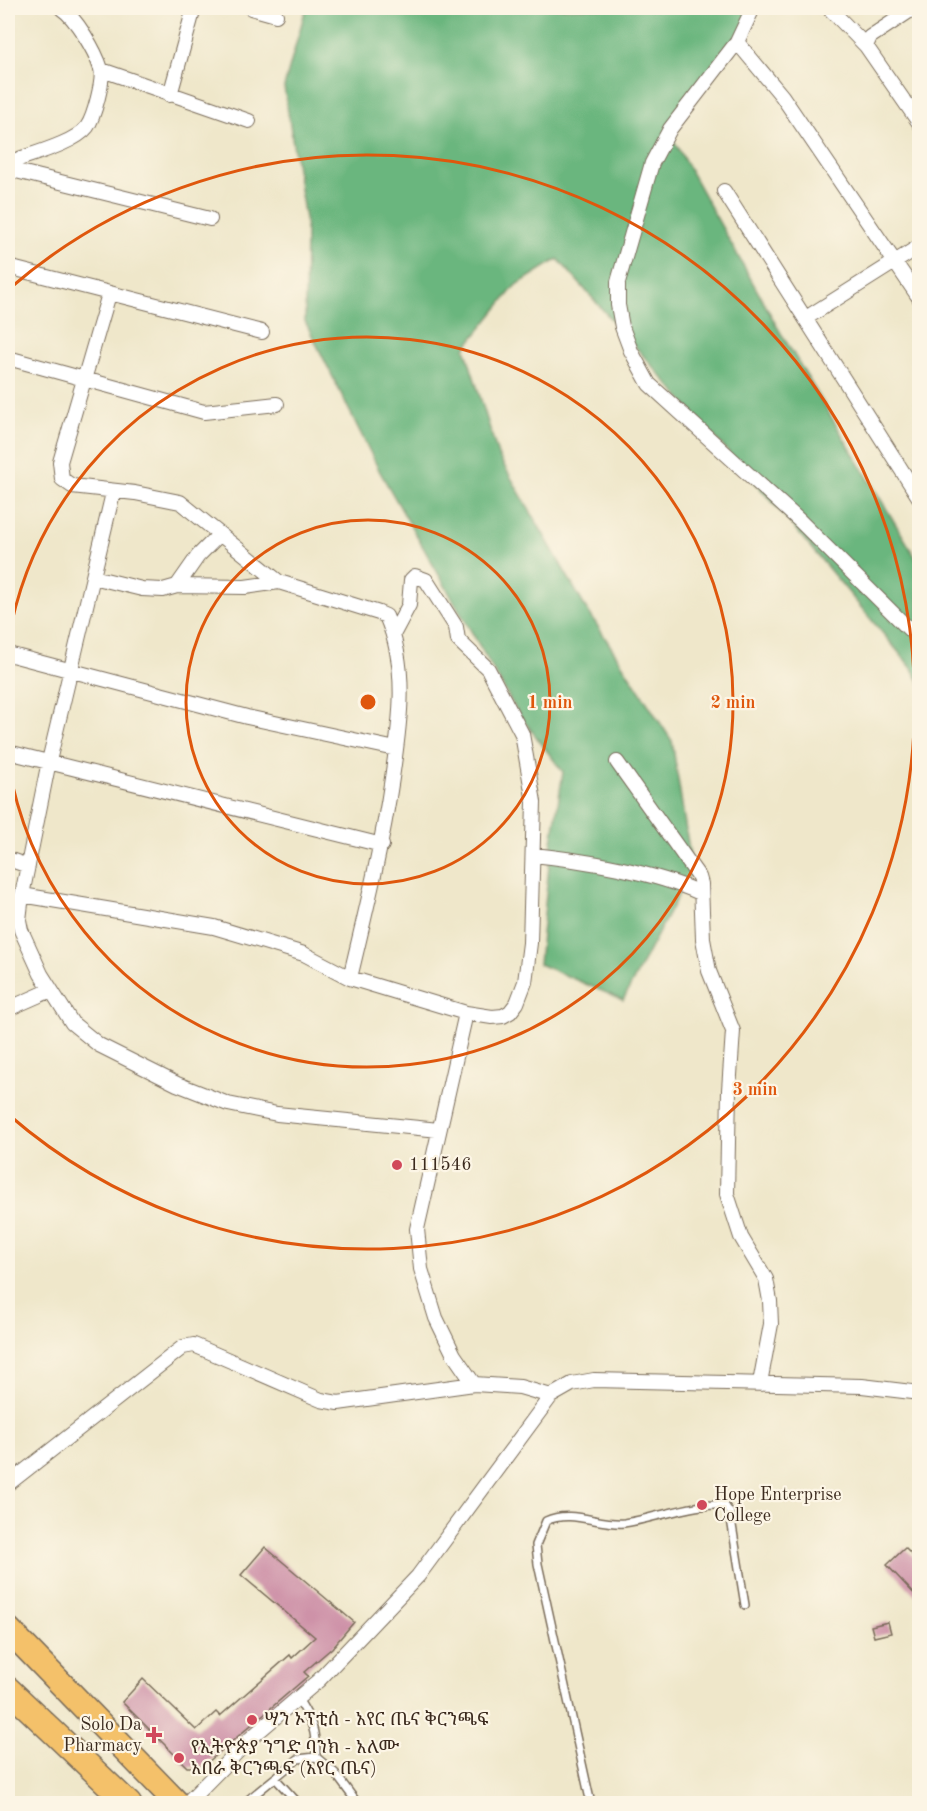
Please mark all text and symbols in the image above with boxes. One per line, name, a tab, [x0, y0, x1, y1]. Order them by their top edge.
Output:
centre of rings	[358, 692, 378, 712]
text: 1 min	[527, 694, 573, 712]
text: 2 min	[710, 694, 756, 712]
text: 3 min	[732, 1081, 778, 1099]
place label: 111546	[409, 1156, 472, 1174]
marker: 111546	[390, 1158, 404, 1172]
place label: Hope Enterprise College	[714, 1486, 842, 1525]
marker: Hope Enterprise College	[695, 1498, 709, 1512]
place label: ሣን ኦፕቲስ - አየር ጤና ቅርንጫፍ	[264, 1709, 489, 1729]
marker: ሣን ኦፕቲስ - አየር ጤና ቅርንጫፍ	[245, 1713, 259, 1727]
place label: Solo Da Pharmacy	[63, 1716, 142, 1755]
marker: Solo Da Pharmacy	[147, 1728, 161, 1742]
place label: የኢትዮጵያ ንግድ ባንክ - አለሙ አበራ ቅርንጫፍ (አየር ጤና)	[191, 1737, 399, 1778]
marker: የኢትዮጵያ ንግድ ባንክ - አለሙ አበራ ቅርንጫፍ (አየር ጤና)	[172, 1751, 186, 1765]

